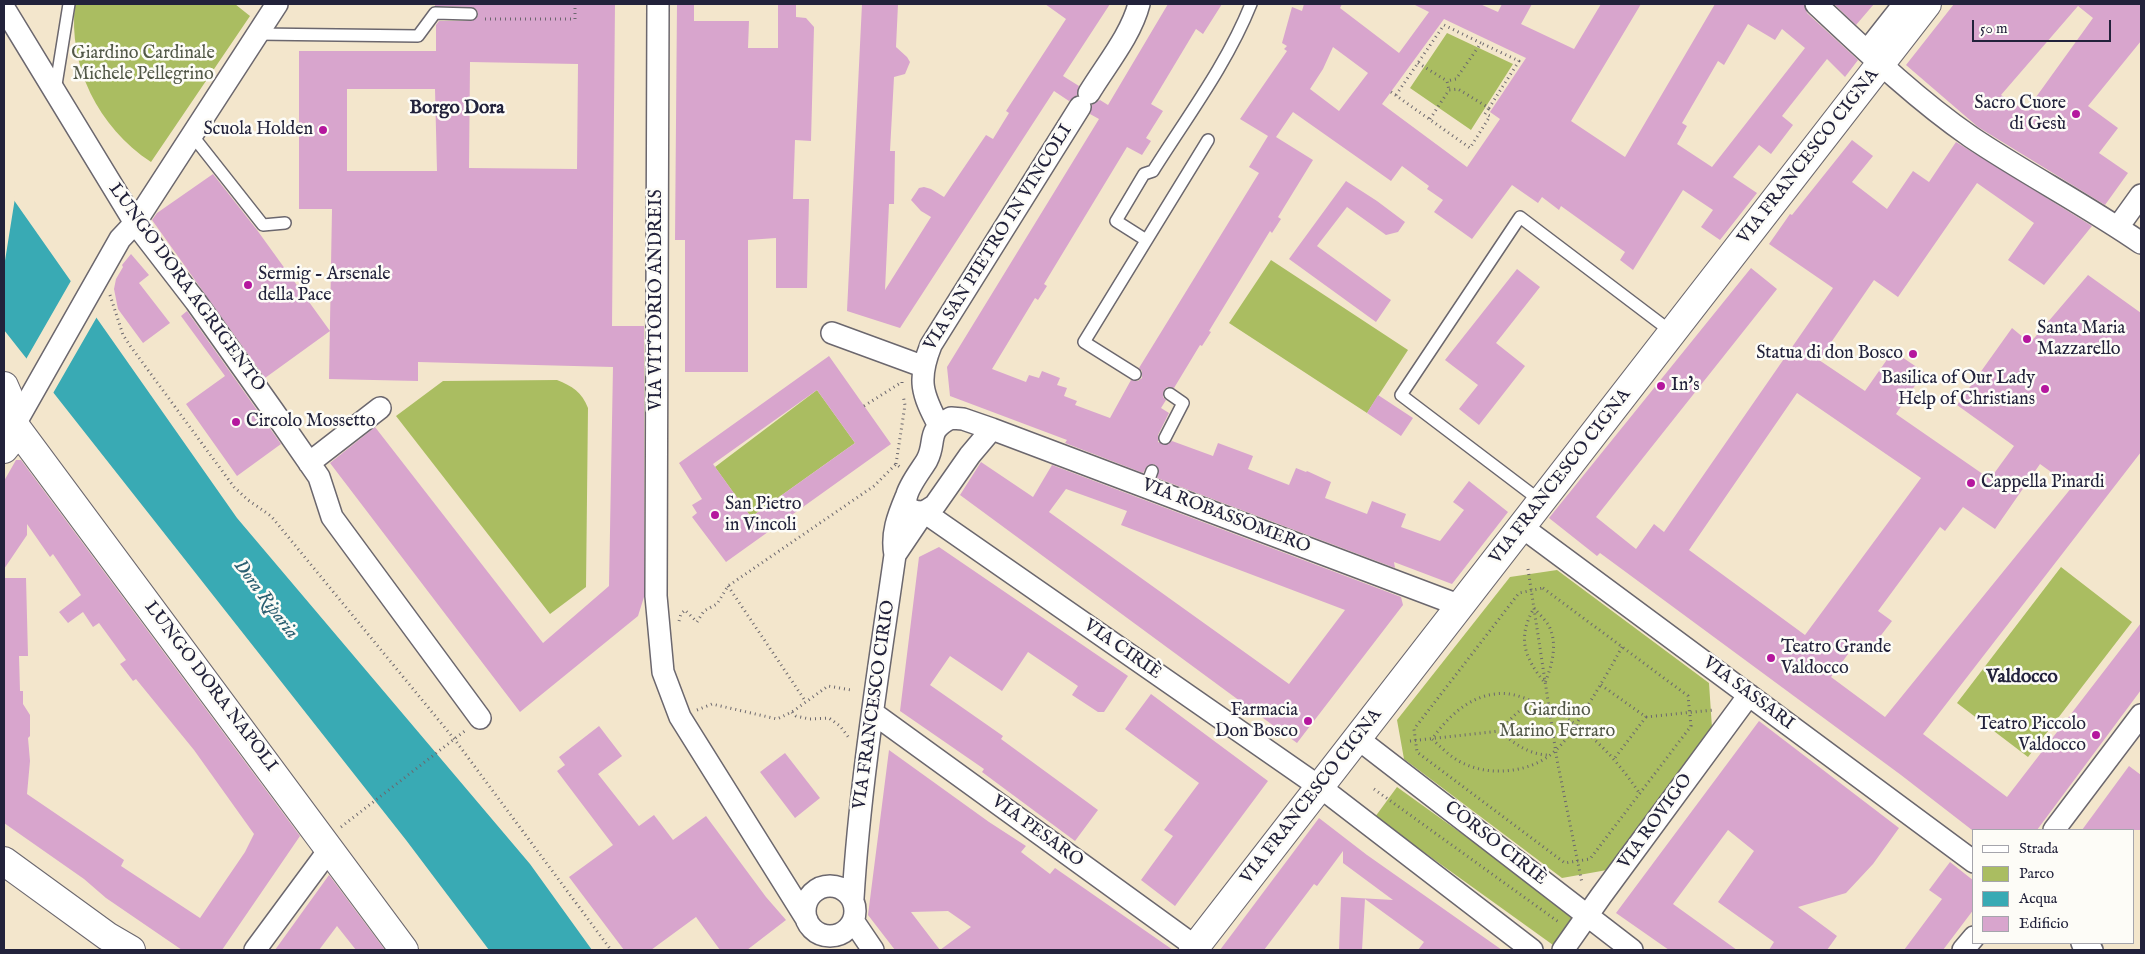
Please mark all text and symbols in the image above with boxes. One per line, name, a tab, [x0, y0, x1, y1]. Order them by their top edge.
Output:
scale bar	[1975, 10, 2114, 42]
text: 50 m	[1980, 19, 2008, 38]
park label: Giardino Cardinale Michele Pellegrino	[71, 43, 215, 86]
street label: VIA FRANCESCO CIGNA	[1734, 65, 1884, 249]
place label: Sacro Cuore di Gesù	[1974, 93, 2066, 136]
district label: Borgo Dora	[410, 98, 504, 120]
marker: Sacro Cuore di Gesù	[2070, 108, 2082, 120]
place label: Scuola Holden	[203, 119, 313, 141]
street label: VIA SAN PIETRO IN VINCOLI	[920, 121, 1078, 355]
marker: Scuola Holden	[317, 124, 329, 136]
street label: LUNGO DORA AGRIGENTO	[103, 180, 269, 396]
street label: VIA VITTORIO ANDREIS	[646, 189, 668, 411]
place label: Sermig - Arsenale della Pace	[258, 264, 391, 306]
marker: Sermig - Arsenale della Pace	[242, 279, 254, 291]
place label: Santa Maria Mazzarello	[2037, 318, 2125, 360]
marker: Santa Maria Mazzarello	[2021, 333, 2033, 345]
place label: Statua di don Bosco	[1756, 343, 1903, 365]
marker: Statua di don Bosco	[1907, 348, 1919, 360]
place label: Basilica of Our Lady Help of Christians	[1881, 368, 2035, 410]
place label: In's	[1671, 375, 1699, 397]
marker: In's	[1655, 380, 1667, 392]
marker: Basilica of Our Lady Help of Christians	[2039, 383, 2051, 395]
street label: VIA FRANCESCO CIGNA	[1486, 385, 1636, 569]
place label: Circolo Mossetto	[246, 411, 375, 433]
marker: Circolo Mossetto	[230, 416, 242, 428]
place label: Cappella Pinardi	[1981, 472, 2105, 494]
street label: VIA ROBASSOMERO	[1139, 475, 1313, 559]
marker: Cappella Pinardi	[1965, 477, 1977, 489]
place label: San Pietro in Vincoli	[725, 494, 801, 536]
marker: San Pietro in Vincoli	[709, 509, 721, 521]
water label: Dora Riparia	[228, 556, 302, 644]
street label: LUNGO DORA NAPOLI	[139, 597, 281, 777]
street label: VIA FRANCESCO CIRIO	[850, 599, 900, 811]
street label: VIA CIRIÈ	[1079, 615, 1165, 685]
place label: Teatro Grande Valdocco	[1781, 637, 1891, 680]
marker: Teatro Grande Valdocco	[1765, 652, 1777, 664]
street label: VIA SASSARI	[1698, 653, 1798, 735]
district label: Valdocco	[1986, 667, 2058, 689]
place label: Farmacia Don Bosco	[1215, 700, 1298, 742]
park label: Giardino Marino Ferraro	[1499, 700, 1615, 742]
street label: VIA FRANCESCO CIGNA	[1237, 705, 1387, 889]
place label: Teatro Piccolo Valdocco	[1977, 714, 2086, 756]
marker: Farmacia Don Bosco	[1302, 715, 1314, 727]
marker: Teatro Piccolo Valdocco	[2090, 729, 2102, 741]
street label: VIA ROVIGO	[1614, 770, 1698, 874]
street label: VIA PESARO	[987, 791, 1087, 873]
street label: CORSO CIRIÈ	[1440, 797, 1550, 891]
legend	[1972, 829, 2135, 944]
text: Strada	[2019, 839, 2058, 858]
text: Parco	[2019, 864, 2054, 883]
text: Acqua	[2019, 889, 2057, 908]
text: Edificio	[2019, 914, 2069, 933]

